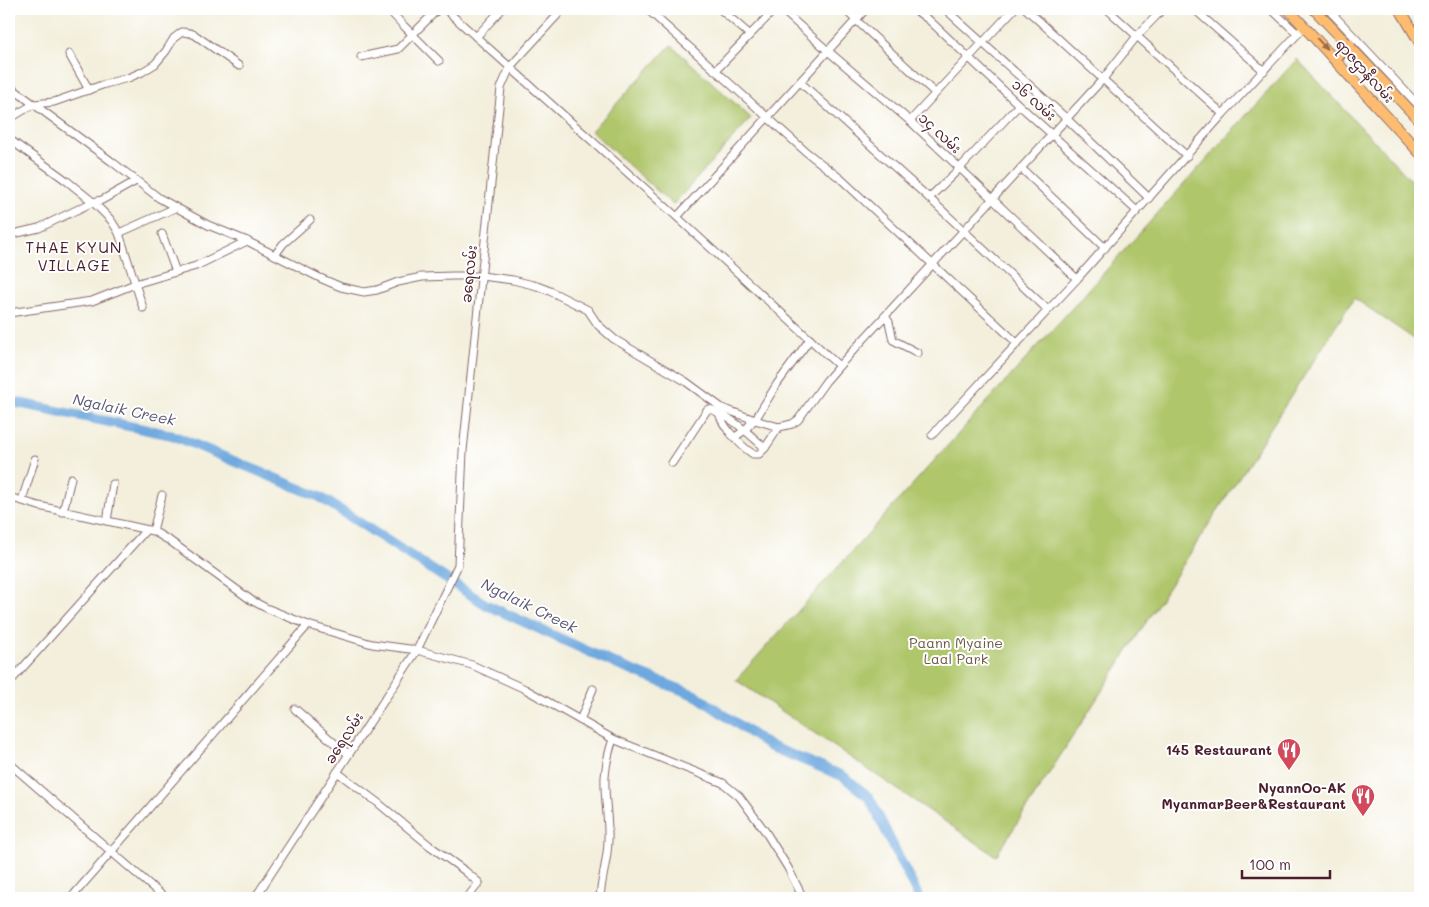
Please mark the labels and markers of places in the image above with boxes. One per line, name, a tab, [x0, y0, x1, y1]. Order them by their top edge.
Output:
restaurant icon: 145 Restaurant	[1276, 737, 1302, 771]
place label: 145 Restaurant	[1166, 740, 1272, 759]
place label: NyannOo-AK MyanmarBeer&Restaurant	[1161, 778, 1346, 813]
restaurant icon: NyannOo-AK MyanmarBeer&Restaurant	[1350, 783, 1376, 817]

